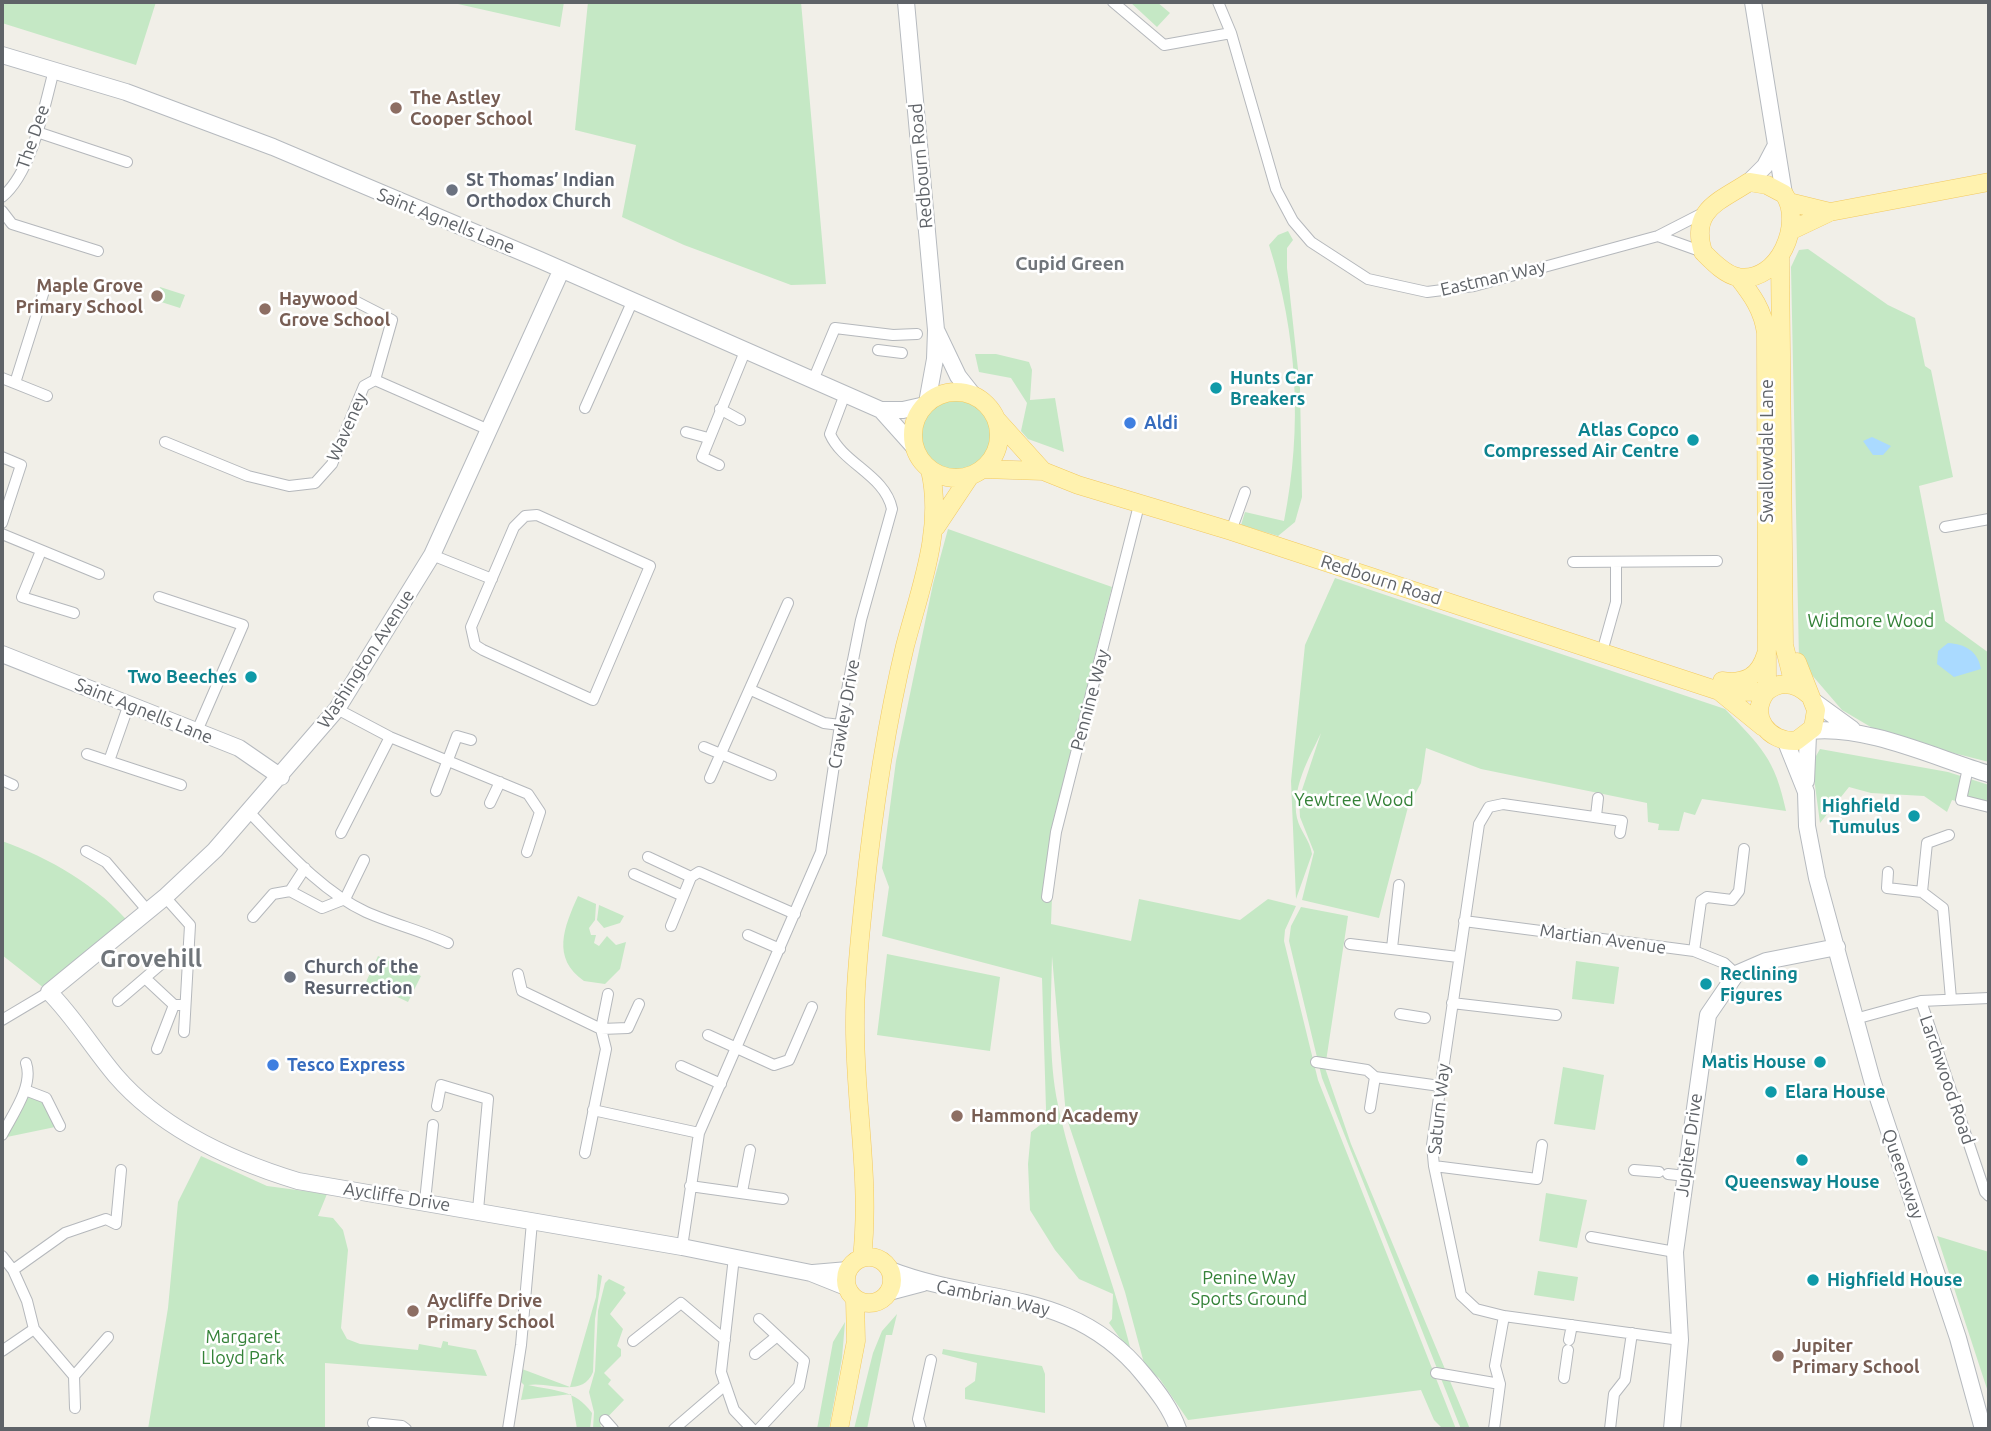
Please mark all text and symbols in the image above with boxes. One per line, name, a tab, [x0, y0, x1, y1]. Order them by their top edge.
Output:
place label: The Astley Cooper School	[410, 87, 533, 130]
marker: The Astley Cooper School	[388, 100, 404, 116]
street label: The Dee	[12, 102, 54, 172]
street label: Redbourn Road	[905, 102, 937, 230]
place label: St Thomas’ Indian Orthodox Church	[466, 169, 615, 212]
marker: St Thomas’ Indian Orthodox Church	[444, 182, 460, 198]
street label: Saint Agnells Lane	[374, 183, 518, 259]
district label: Cupid Green	[1015, 253, 1125, 275]
street label: Eastman Way	[1438, 255, 1548, 301]
place label: Maple Grove Primary School	[15, 275, 143, 318]
marker: Maple Grove Primary School	[149, 288, 165, 304]
place label: Haywood Grove School	[279, 288, 390, 330]
marker: Haywood Grove School	[257, 301, 273, 317]
place label: Hunts Car Breakers	[1230, 367, 1313, 410]
street label: Swallowdale Lane	[1756, 379, 1778, 523]
marker: Hunts Car Breakers	[1208, 380, 1224, 396]
street label: Waveney	[322, 389, 372, 465]
place label: Aldi	[1144, 412, 1178, 434]
marker: Aldi	[1122, 415, 1138, 431]
place label: Atlas Copco Compressed Air Centre	[1484, 419, 1679, 462]
marker: Atlas Copco Compressed Air Centre	[1685, 432, 1701, 448]
street label: Redbourn Road	[1318, 550, 1444, 610]
street label: Washington Avenue	[313, 586, 419, 732]
park label: Widmore Wood	[1808, 610, 1934, 632]
street label: Pennine Way	[1066, 647, 1114, 753]
street label: Crawley Drive	[824, 657, 864, 771]
place label: Two Beeches	[128, 666, 237, 688]
marker: Two Beeches	[243, 669, 259, 685]
street label: Saint Agnells Lane	[72, 673, 216, 749]
park label: Yewtree Wood	[1294, 789, 1414, 811]
place label: Highfield Tumulus	[1822, 795, 1900, 838]
marker: Highfield Tumulus	[1906, 808, 1922, 824]
street label: Martian Avenue	[1538, 919, 1668, 959]
district label: Grovehill	[100, 945, 202, 973]
place label: Church of the Resurrection	[304, 956, 419, 998]
place label: Reclining Figures	[1720, 963, 1798, 1006]
marker: Church of the Resurrection	[282, 969, 298, 985]
marker: Reclining Figures	[1698, 976, 1714, 992]
street label: Larchwood Road	[1915, 1013, 1979, 1147]
place label: Matis House	[1701, 1051, 1806, 1073]
place label: Tesco Express	[287, 1054, 405, 1076]
marker: Matis House	[1812, 1054, 1828, 1070]
marker: Tesco Express	[265, 1057, 281, 1073]
street label: Saturn Way	[1423, 1062, 1455, 1156]
place label: Elara House	[1785, 1081, 1886, 1103]
marker: Elara House	[1763, 1084, 1779, 1100]
street label: Jupiter Drive	[1671, 1092, 1707, 1198]
place label: Hammond Academy	[971, 1105, 1138, 1127]
marker: Hammond Academy	[949, 1108, 965, 1124]
street label: Queensway	[1877, 1126, 1929, 1222]
marker: Queensway House	[1794, 1152, 1810, 1168]
place label: Queensway House	[1724, 1171, 1880, 1193]
street label: Aycliffe Drive	[342, 1178, 452, 1216]
park label: Penine Way Sports Ground	[1191, 1267, 1307, 1310]
place label: Highfield House	[1827, 1269, 1963, 1291]
marker: Highfield House	[1805, 1272, 1821, 1288]
street label: Cambrian Way	[934, 1275, 1052, 1321]
place label: Aycliffe Drive Primary School	[427, 1290, 555, 1332]
marker: Aycliffe Drive Primary School	[405, 1303, 421, 1319]
park label: Margaret Lloyd Park	[201, 1326, 285, 1368]
place label: Jupiter Primary School	[1792, 1335, 1920, 1378]
marker: Jupiter Primary School	[1770, 1348, 1786, 1364]

